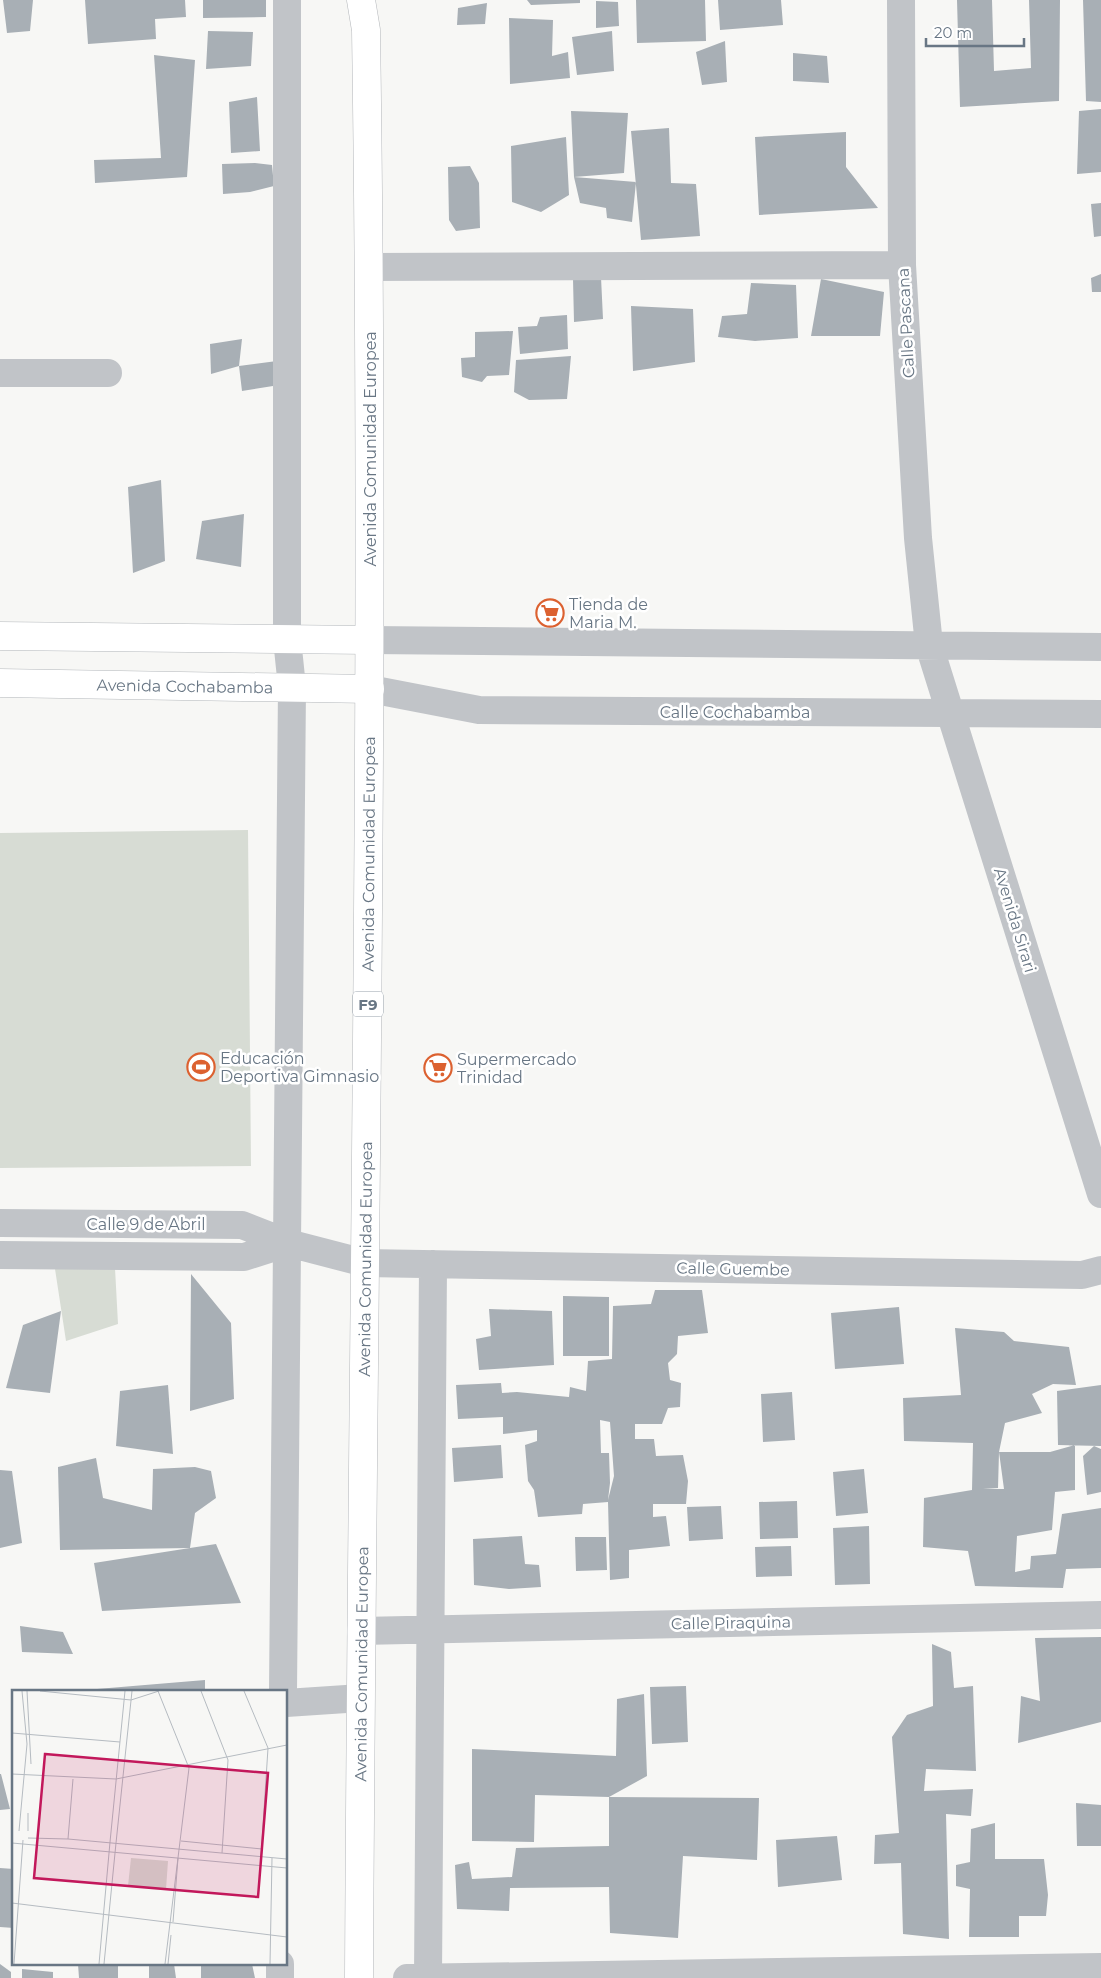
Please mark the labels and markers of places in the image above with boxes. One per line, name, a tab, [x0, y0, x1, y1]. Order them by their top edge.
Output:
place label: Tienda de Maria M.	[569, 595, 648, 632]
supermarket icon: Tienda de Maria M.	[535, 598, 565, 628]
place label: Educación Deportiva Gimnasio	[220, 1049, 379, 1086]
place label: Supermercado Trinidad	[457, 1050, 577, 1087]
sports icon: Educación Deportiva Gimnasio	[186, 1052, 216, 1082]
supermarket icon: Supermercado Trinidad	[423, 1053, 453, 1083]

